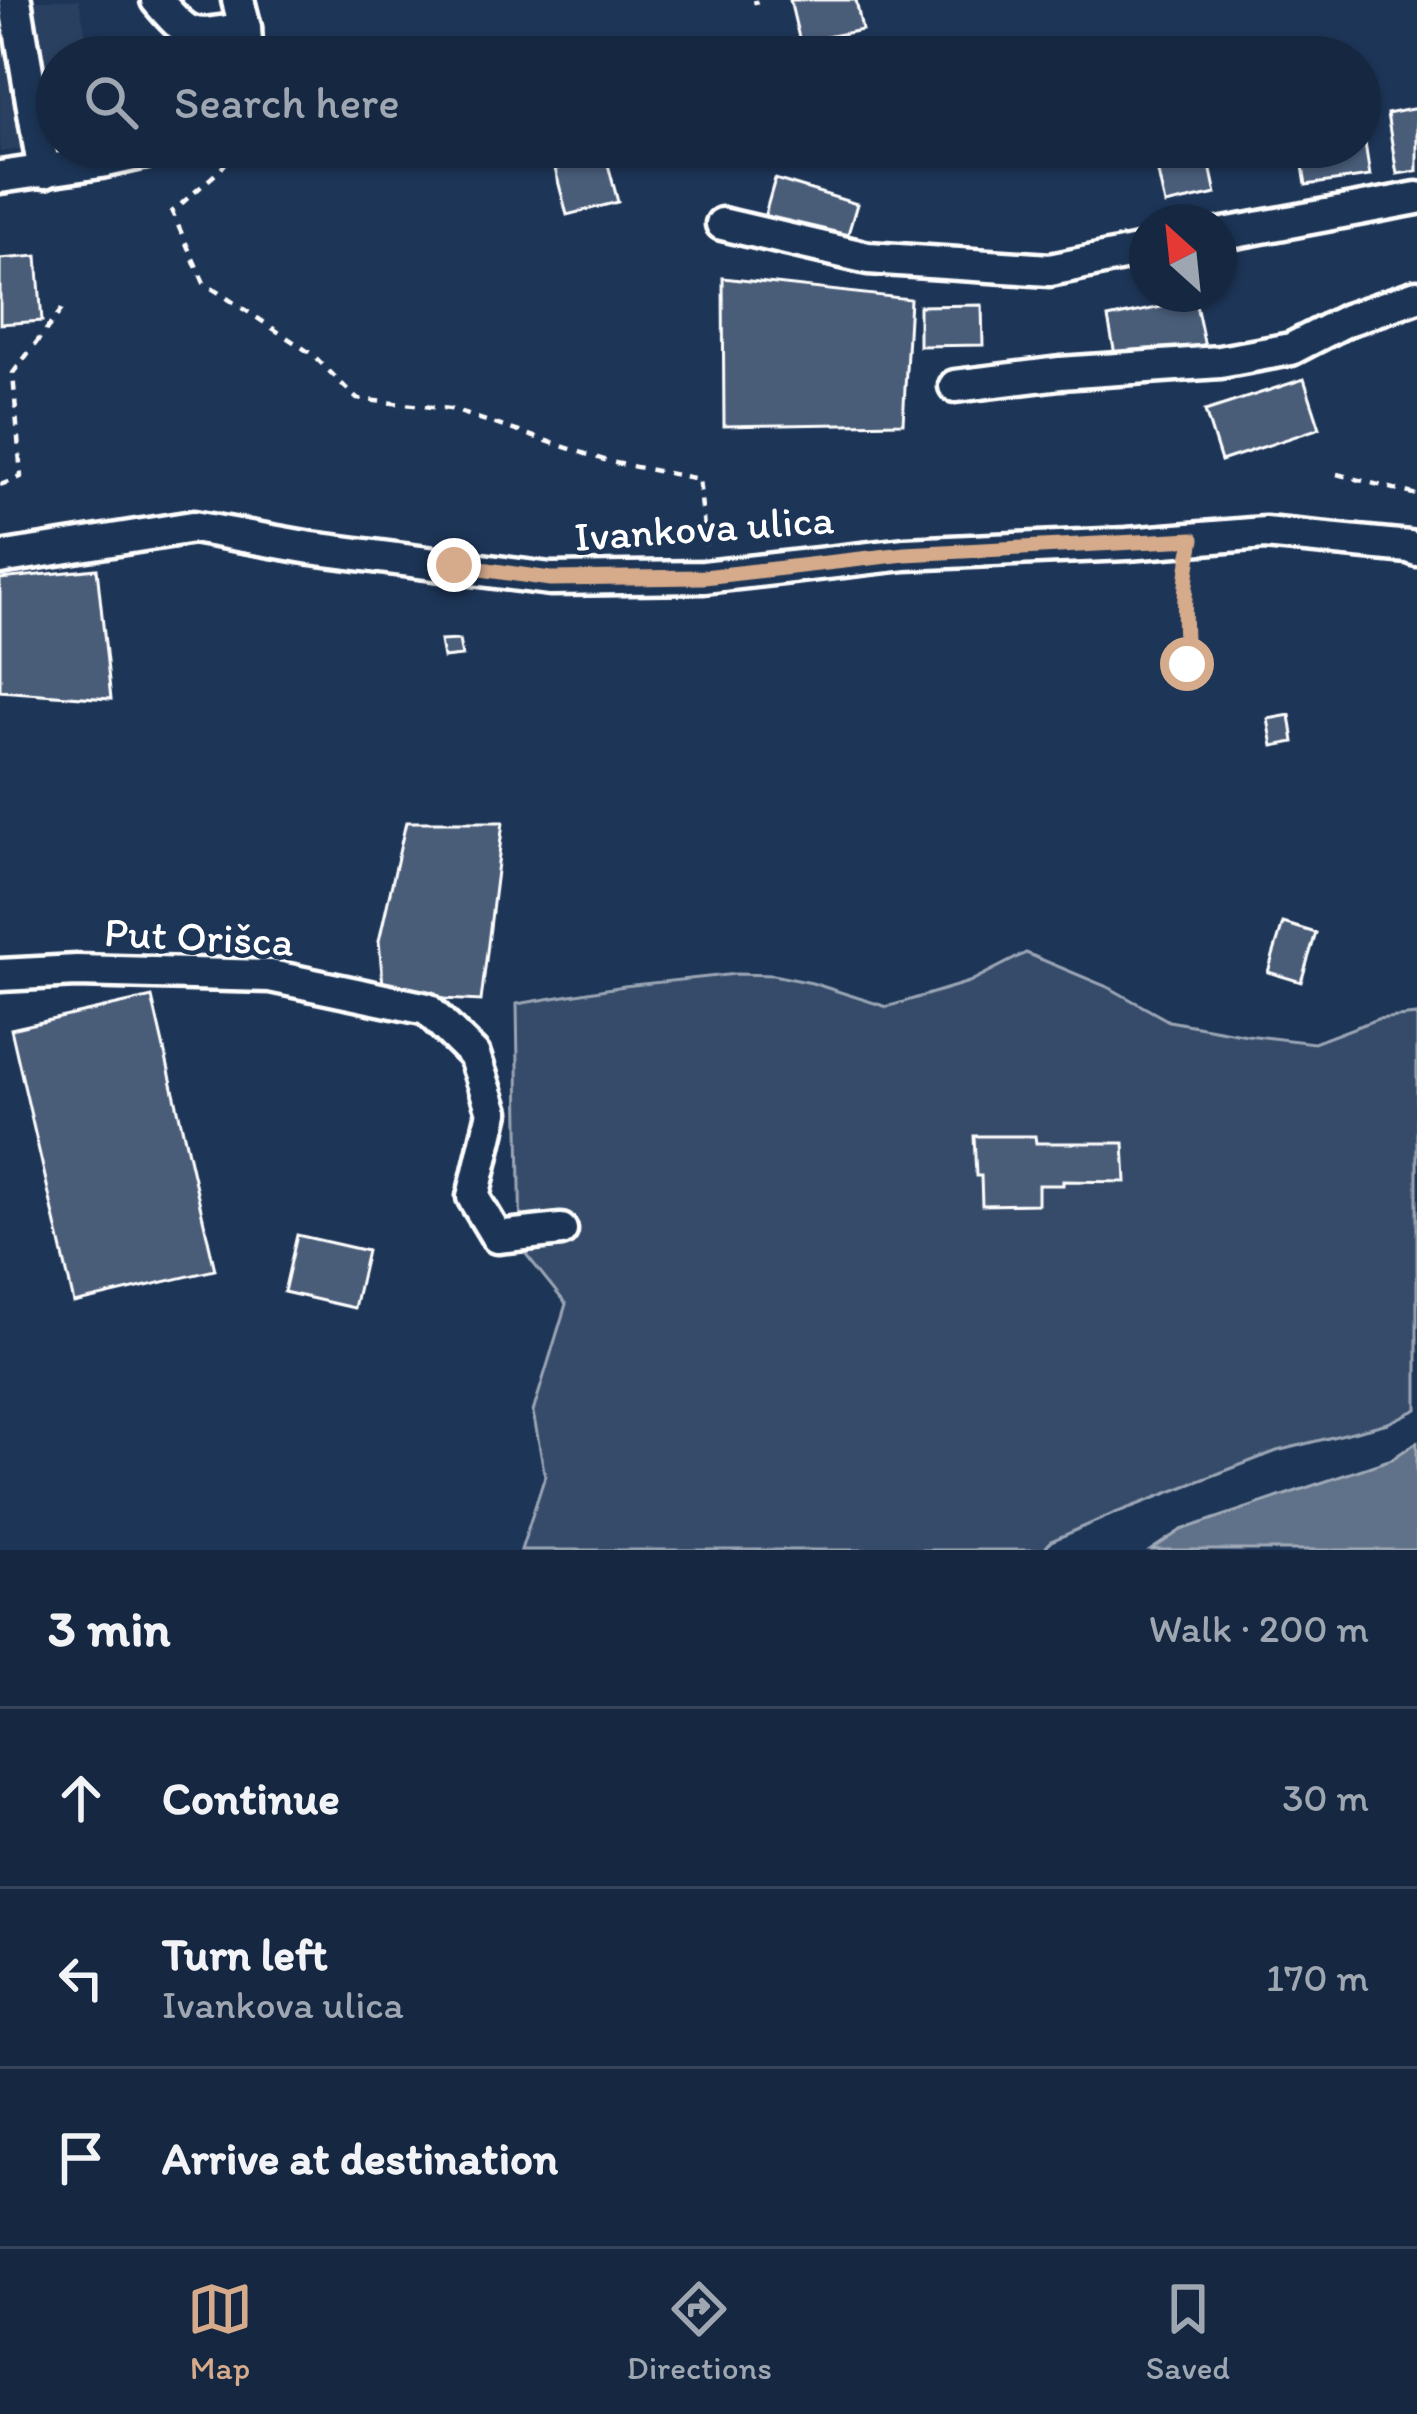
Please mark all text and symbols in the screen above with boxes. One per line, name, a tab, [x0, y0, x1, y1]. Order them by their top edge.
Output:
search box	[36, 36, 1381, 168]
icon: search	[78, 69, 144, 135]
text: Search here	[174, 75, 400, 129]
north arrow	[1129, 204, 1237, 312]
street label: Ivankova ulica	[572, 493, 836, 562]
route end	[427, 538, 481, 592]
route start	[1160, 637, 1214, 691]
street label: Put Orišca	[103, 906, 295, 967]
text: 3 min	[48, 1598, 170, 1659]
text: Walk · 200 m	[1149, 1605, 1369, 1652]
icon: ahead	[48, 1765, 114, 1831]
text: Continue	[162, 1771, 340, 1825]
text: 30 m	[1282, 1774, 1369, 1821]
text: Turn left	[162, 1927, 328, 1981]
icon: left	[48, 1945, 114, 2011]
text: 170 m	[1266, 1954, 1369, 2001]
text: Ivankova ulica	[162, 1981, 404, 2028]
icon: arrive	[48, 2125, 114, 2191]
text: Arrive at destination	[162, 2131, 558, 2185]
tab: Map	[187, 2276, 253, 2387]
tab: Directions	[627, 2276, 772, 2387]
tab: Saved	[1146, 2276, 1230, 2387]

